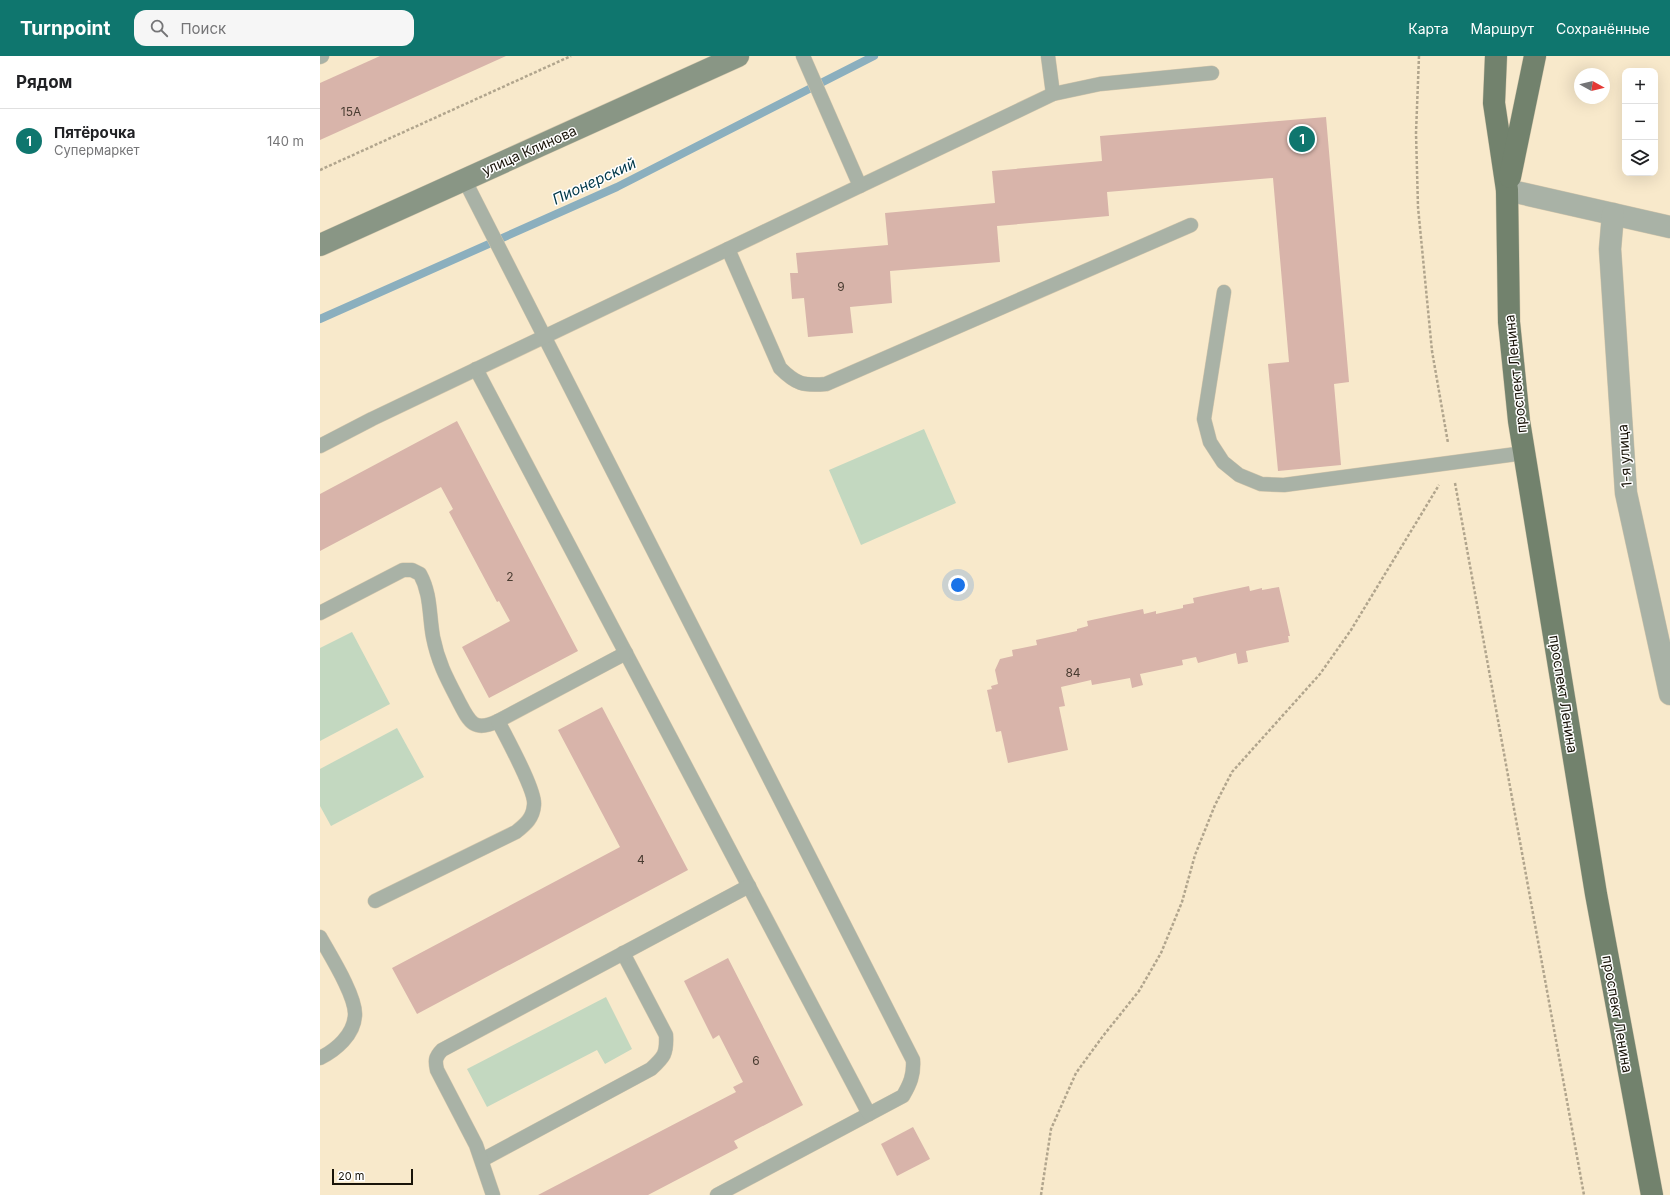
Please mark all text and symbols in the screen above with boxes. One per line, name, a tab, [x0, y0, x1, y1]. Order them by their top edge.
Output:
search box	[134, 10, 414, 46]
text: Turnpoint	[20, 17, 110, 40]
icon: search	[148, 17, 170, 39]
text: Поиск	[180, 19, 226, 38]
text: Карта	[1408, 20, 1449, 37]
text: Маршрут	[1471, 20, 1534, 37]
text: Сохранённые	[1556, 20, 1650, 37]
north arrow	[1574, 68, 1610, 104]
map controls	[1622, 68, 1658, 176]
button: +	[1622, 68, 1658, 104]
text: Рядом	[16, 72, 72, 92]
house number: 15А	[341, 104, 361, 119]
button: −	[1622, 104, 1658, 140]
street label: улица Клинова	[479, 122, 579, 178]
text: Пятёрочка	[54, 123, 135, 142]
pin: 1	[1289, 124, 1315, 154]
text: 1	[26, 133, 32, 149]
text: 140 m	[267, 133, 304, 149]
button: layers	[1622, 140, 1658, 176]
text: Супермаркет	[54, 142, 140, 158]
water label: Пионерский	[549, 153, 639, 209]
house number: 9	[837, 279, 845, 294]
street label: проспект Ленина	[1500, 314, 1530, 434]
street label: 1-я улица	[1613, 424, 1635, 488]
house number: 2	[506, 569, 514, 584]
your location	[948, 575, 968, 595]
street label: проспект Ленина	[1546, 634, 1582, 754]
house number: 84	[1065, 665, 1081, 680]
house number: 4	[637, 852, 645, 867]
street label: проспект Ленина	[1599, 954, 1637, 1074]
house number: 6	[752, 1053, 760, 1068]
scale bar	[332, 1167, 413, 1186]
text: 20 m	[338, 1169, 364, 1183]

